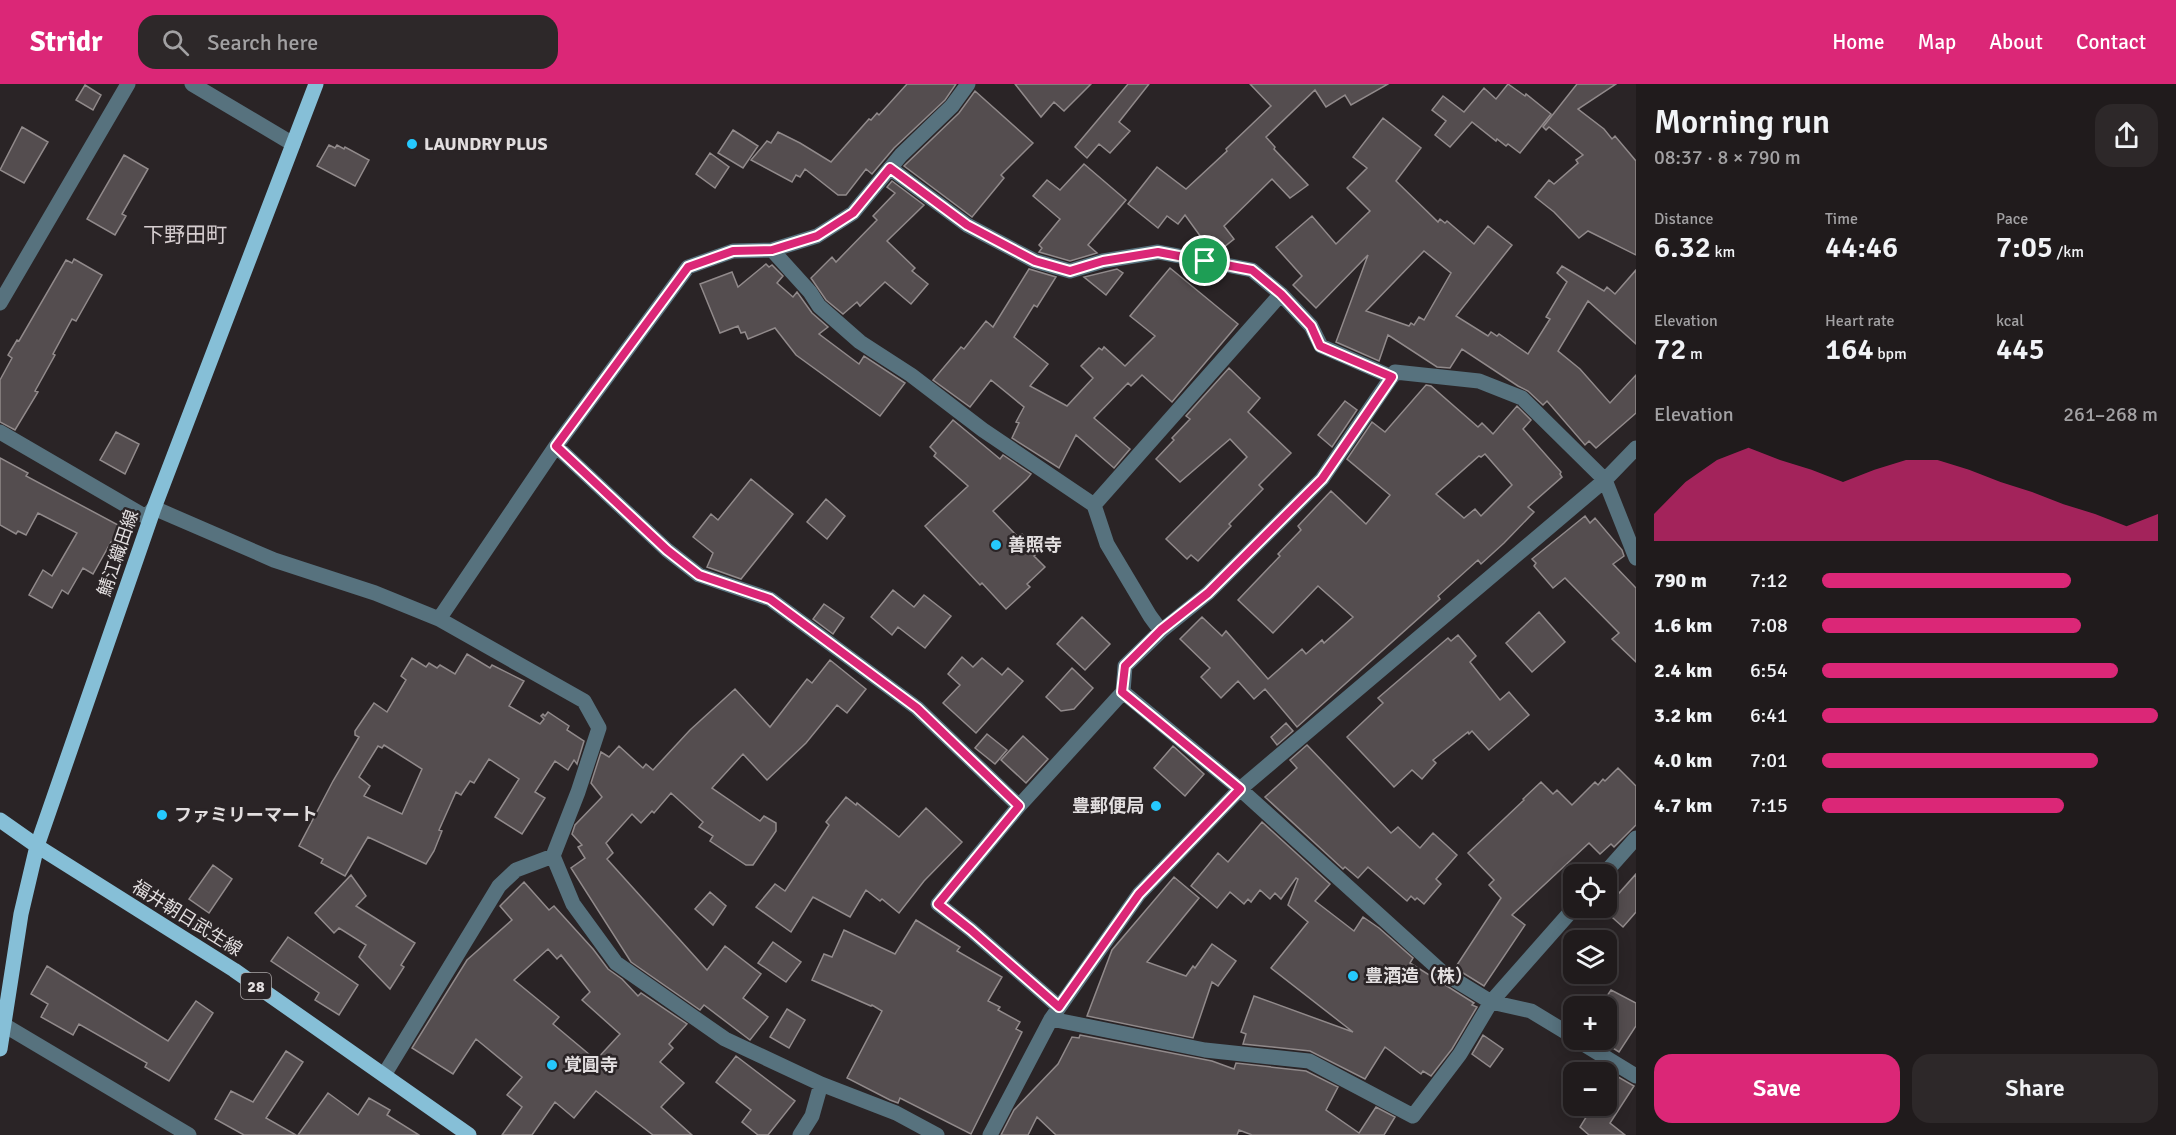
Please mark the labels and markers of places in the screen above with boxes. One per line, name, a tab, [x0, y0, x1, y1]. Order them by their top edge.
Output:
place label: LAUNDRY PLUS	[424, 133, 548, 155]
marker: LAUNDRY PLUS	[405, 137, 419, 151]
pin	[1179, 235, 1230, 286]
place label: 善照寺	[1008, 534, 1062, 556]
marker: 善照寺	[989, 538, 1003, 552]
place label: 豊郵便局	[1072, 795, 1144, 817]
marker: 豊郵便局	[1149, 799, 1163, 813]
place label: ファミリーマート	[174, 804, 318, 826]
marker: ファミリーマート	[155, 808, 169, 822]
place label: 豊酒造（株）	[1365, 965, 1473, 987]
marker: 豊酒造（株）	[1346, 969, 1360, 983]
place label: 覚圓寺	[564, 1054, 618, 1076]
marker: 覚圓寺	[545, 1058, 559, 1072]

